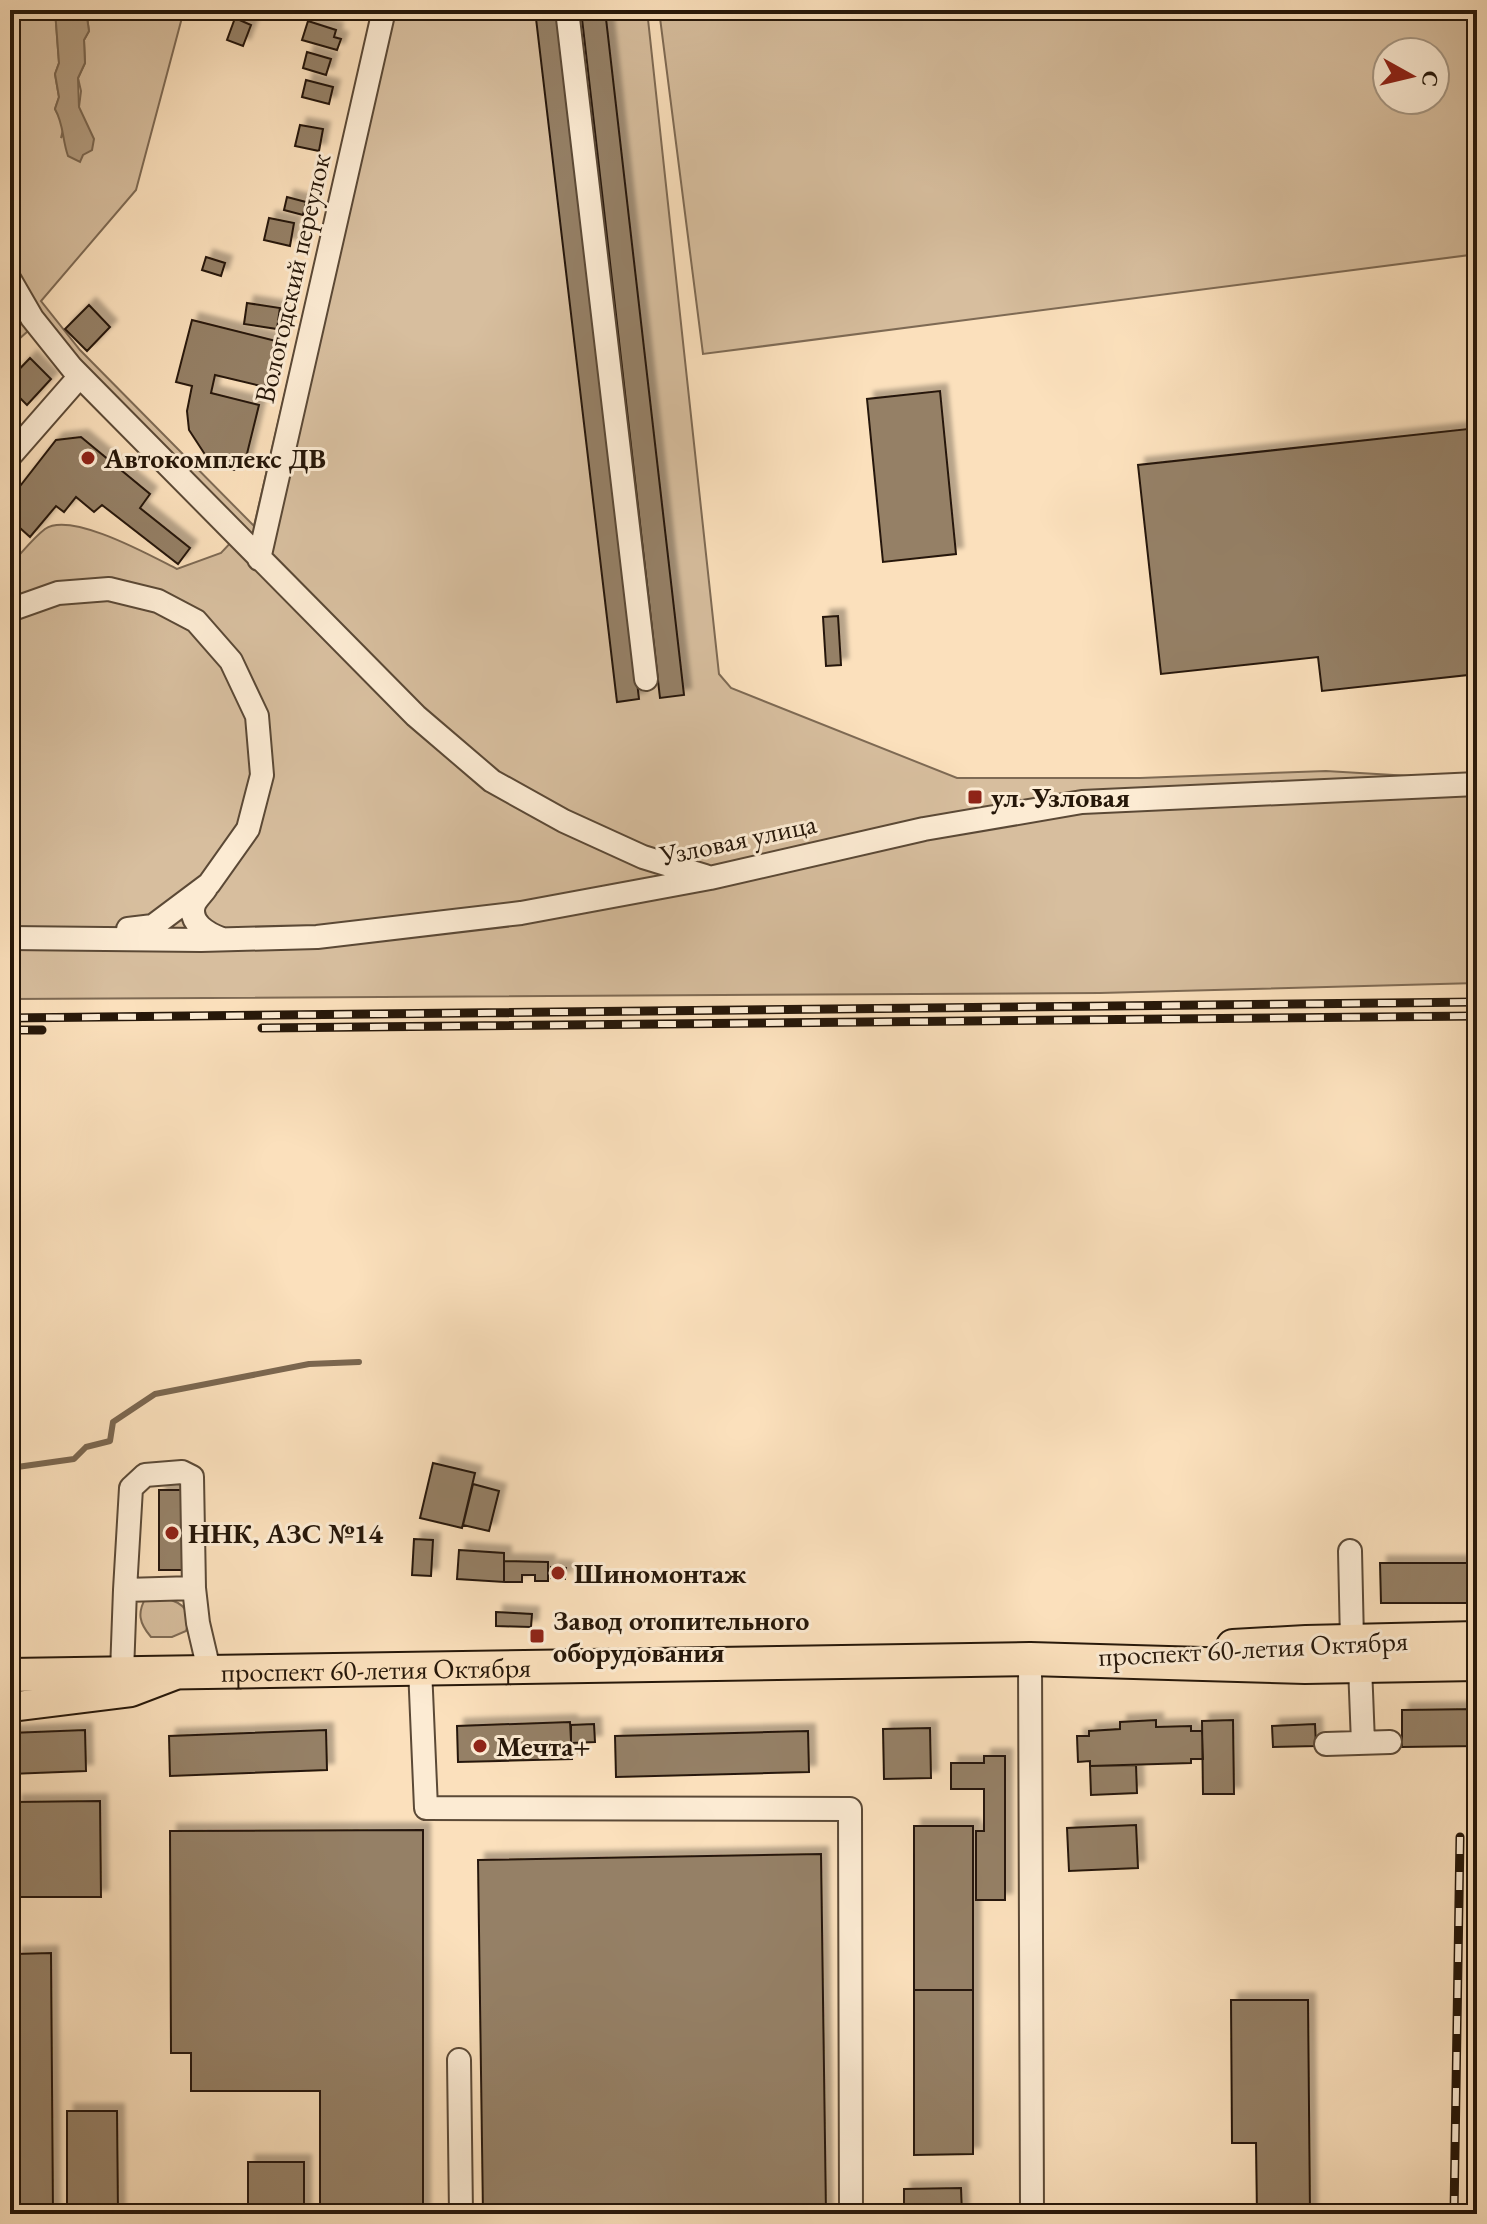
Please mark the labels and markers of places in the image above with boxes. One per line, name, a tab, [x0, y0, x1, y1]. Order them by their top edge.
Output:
place label: Автокомплекс ДВ	[103, 440, 326, 476]
marker: Автокомплекс ДВ	[79, 449, 97, 467]
place label: ул. Узловая	[991, 779, 1130, 815]
marker: ул. Узловая	[966, 788, 984, 806]
place label: ННК, АЗС №14	[188, 1515, 384, 1551]
marker: ННК, АЗС №14	[163, 1524, 181, 1542]
place label: Шиномонтаж	[574, 1555, 747, 1591]
marker: Шиномонтаж	[549, 1564, 567, 1582]
place label: Завод отопительного оборудования	[553, 1602, 809, 1670]
marker: Завод отопительного оборудования	[528, 1627, 546, 1645]
place label: Мечта+	[496, 1728, 590, 1764]
marker: Мечта+	[471, 1737, 489, 1755]

